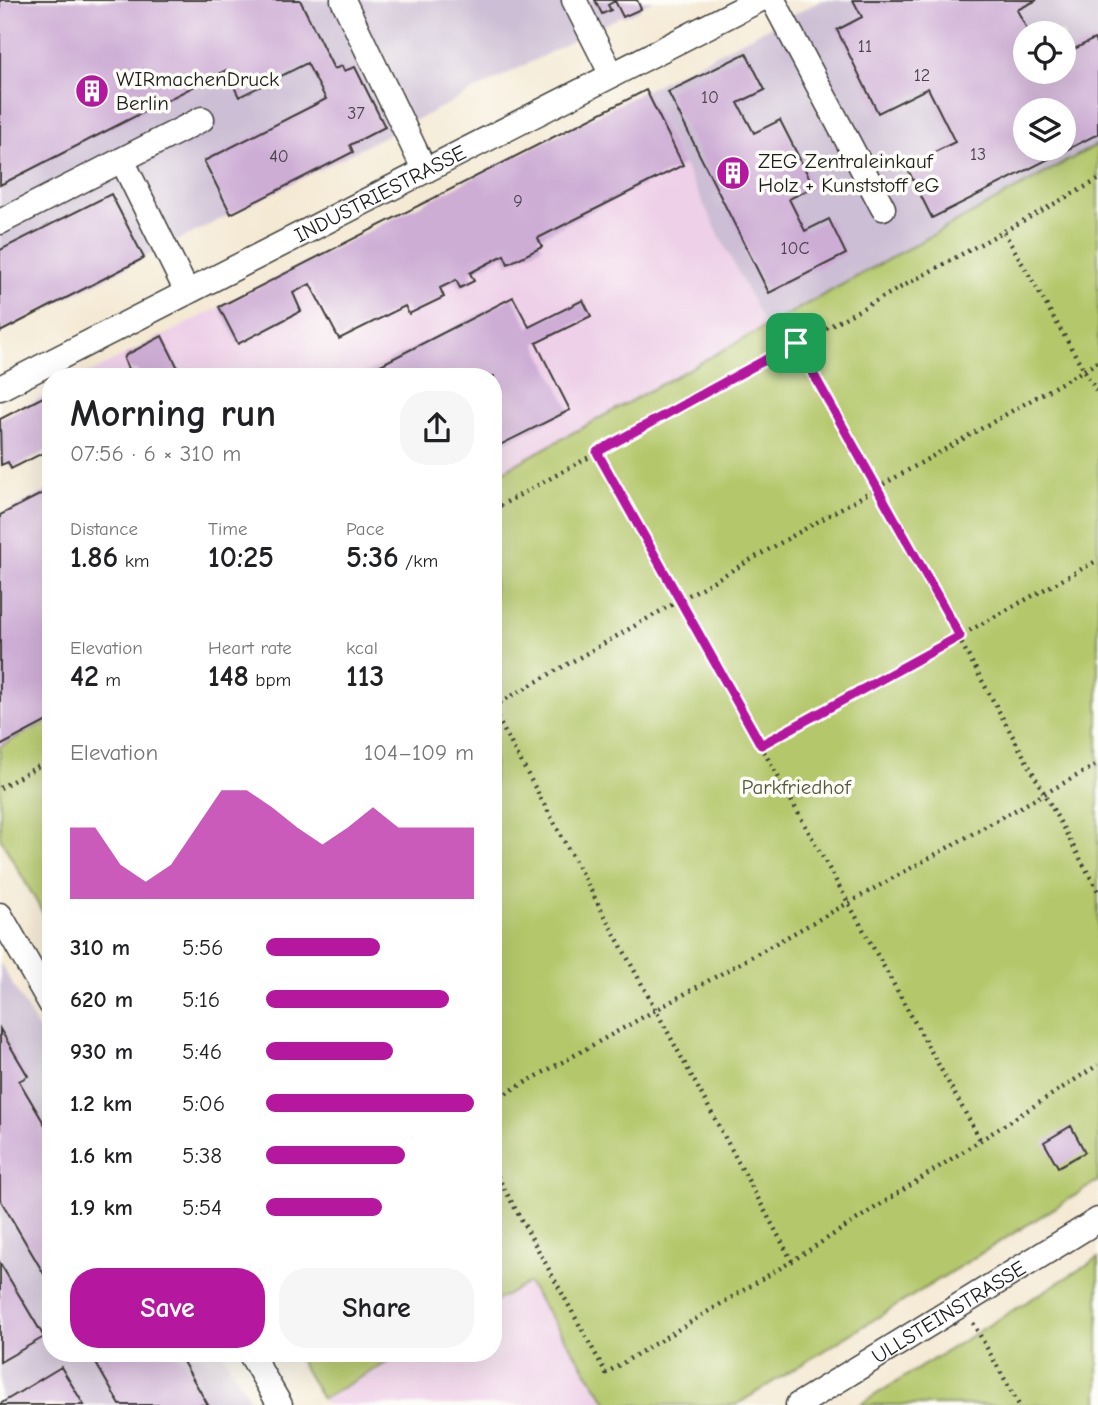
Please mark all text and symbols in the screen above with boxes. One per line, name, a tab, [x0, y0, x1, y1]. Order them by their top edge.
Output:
map controls	[1013, 21, 1076, 161]
button: locate	[1013, 21, 1076, 84]
house number: 11	[858, 36, 872, 57]
house number: 12	[914, 65, 930, 86]
place label: WIRmachenDruck Berlin	[116, 67, 279, 115]
building icon: WIRmachenDruck Berlin	[73, 72, 111, 110]
house number: 10	[701, 87, 719, 108]
button: layers	[1013, 98, 1076, 161]
house number: 37	[347, 103, 365, 124]
street label: INDUSTRIESTRASSE	[291, 140, 470, 247]
house number: 13	[970, 144, 986, 165]
house number: 40	[269, 146, 289, 167]
place label: ZEG Zentraleinkauf Holz + Kunststoff eG	[758, 149, 940, 197]
building icon: ZEG Zentraleinkauf Holz + Kunststoff eG	[714, 154, 752, 192]
house number: 9	[513, 191, 523, 212]
house number: 10C	[780, 238, 810, 259]
pin	[766, 313, 826, 373]
icon: arrive	[777, 324, 815, 362]
button: share	[400, 391, 474, 465]
text: Morning run	[70, 392, 276, 436]
text: 07:56 · 6 × 310 m	[70, 440, 241, 467]
text: Distance	[70, 518, 138, 540]
text: Time	[208, 518, 247, 540]
text: Pace	[346, 518, 384, 540]
text: 1.86	[70, 540, 118, 575]
text: 10:25	[208, 540, 274, 575]
text: 5:36	[346, 540, 399, 575]
text: km	[118, 550, 150, 572]
text: /km	[399, 550, 438, 572]
text: Elevation	[70, 637, 143, 659]
text: Heart rate	[208, 637, 292, 659]
text: kcal	[346, 637, 378, 659]
text: 42	[70, 659, 99, 694]
text: 148	[208, 659, 249, 694]
text: 113	[346, 659, 384, 694]
text: m	[99, 669, 121, 691]
text: bpm	[249, 669, 291, 691]
text: Elevation	[70, 739, 158, 766]
text: 104–109 m	[364, 739, 474, 766]
park label: Parkfriedhof	[742, 775, 852, 799]
text: 310 m	[70, 934, 130, 961]
text: 5:56	[182, 934, 224, 961]
text: 620 m	[70, 986, 133, 1013]
text: 5:16	[182, 986, 220, 1013]
text: 930 m	[70, 1038, 133, 1065]
text: 5:46	[182, 1038, 222, 1065]
text: 1.2 km	[70, 1090, 132, 1117]
text: 5:06	[182, 1090, 225, 1117]
text: 1.6 km	[70, 1142, 133, 1169]
text: 5:38	[182, 1142, 222, 1169]
text: 1.9 km	[70, 1194, 133, 1221]
text: 5:54	[182, 1194, 222, 1221]
street label: ULLSTEINSTRASSE	[867, 1256, 1030, 1368]
button: Save	[70, 1268, 265, 1348]
button: Share	[279, 1268, 474, 1348]

